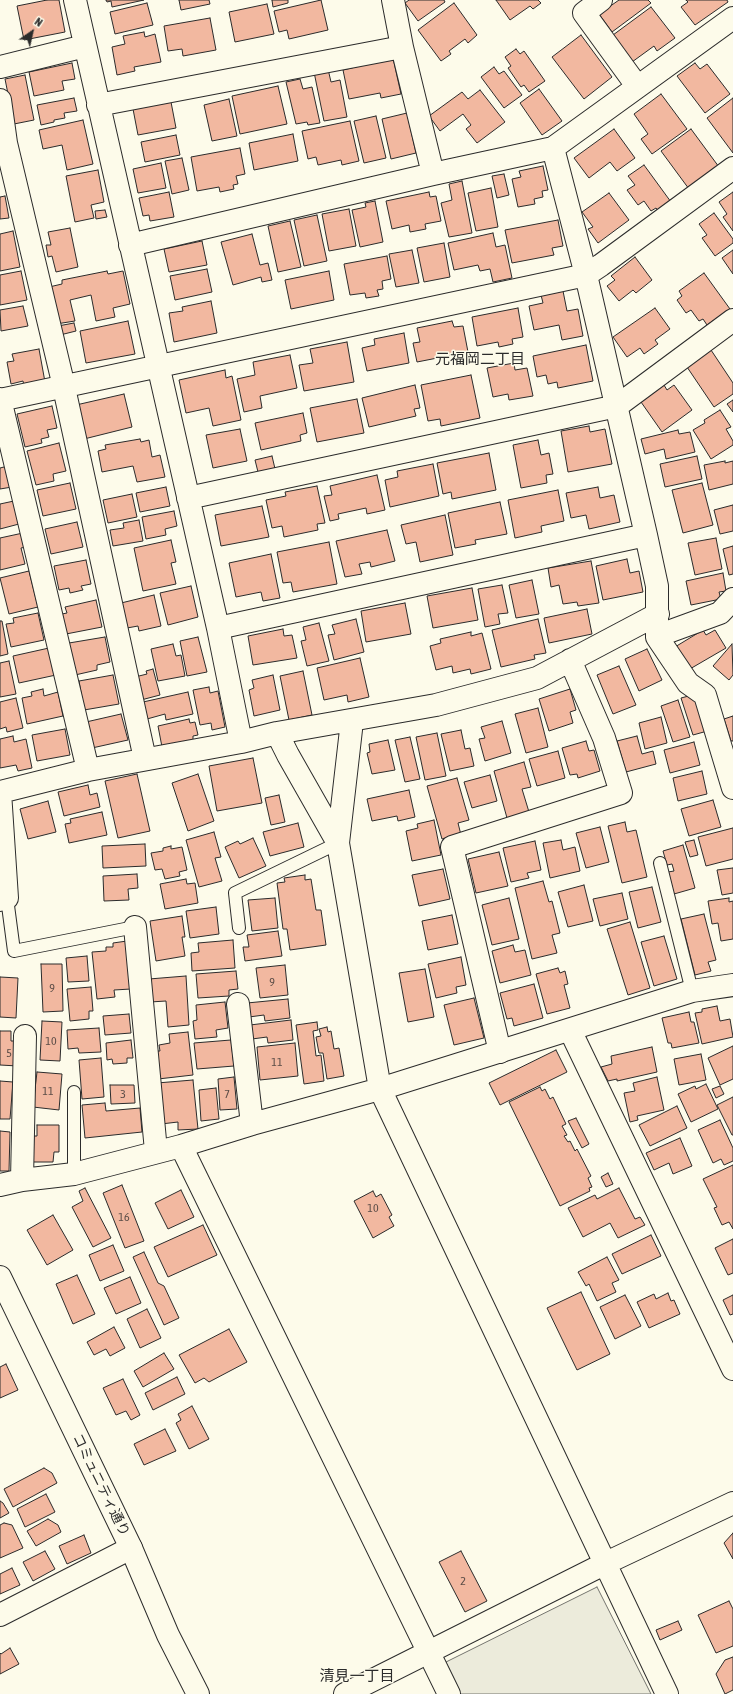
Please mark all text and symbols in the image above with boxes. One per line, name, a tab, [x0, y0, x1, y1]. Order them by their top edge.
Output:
north arrow	[12, 12, 52, 52]
text: N	[33, 15, 45, 29]
district label: 元福岡二丁目	[435, 350, 525, 368]
house number: 9	[269, 975, 275, 989]
house number: 9	[49, 981, 55, 995]
house number: 10	[45, 1034, 57, 1048]
house number: 5	[6, 1046, 12, 1060]
house number: 11	[271, 1055, 283, 1069]
house number: 11	[42, 1084, 54, 1098]
house number: 3	[120, 1087, 126, 1101]
house number: 7	[224, 1087, 230, 1101]
house number: 10	[367, 1201, 379, 1215]
house number: 16	[118, 1210, 130, 1224]
street label: コミュニティ通り	[69, 1431, 133, 1539]
house number: 2	[460, 1574, 466, 1588]
district label: 清見一丁目	[320, 1667, 394, 1685]

